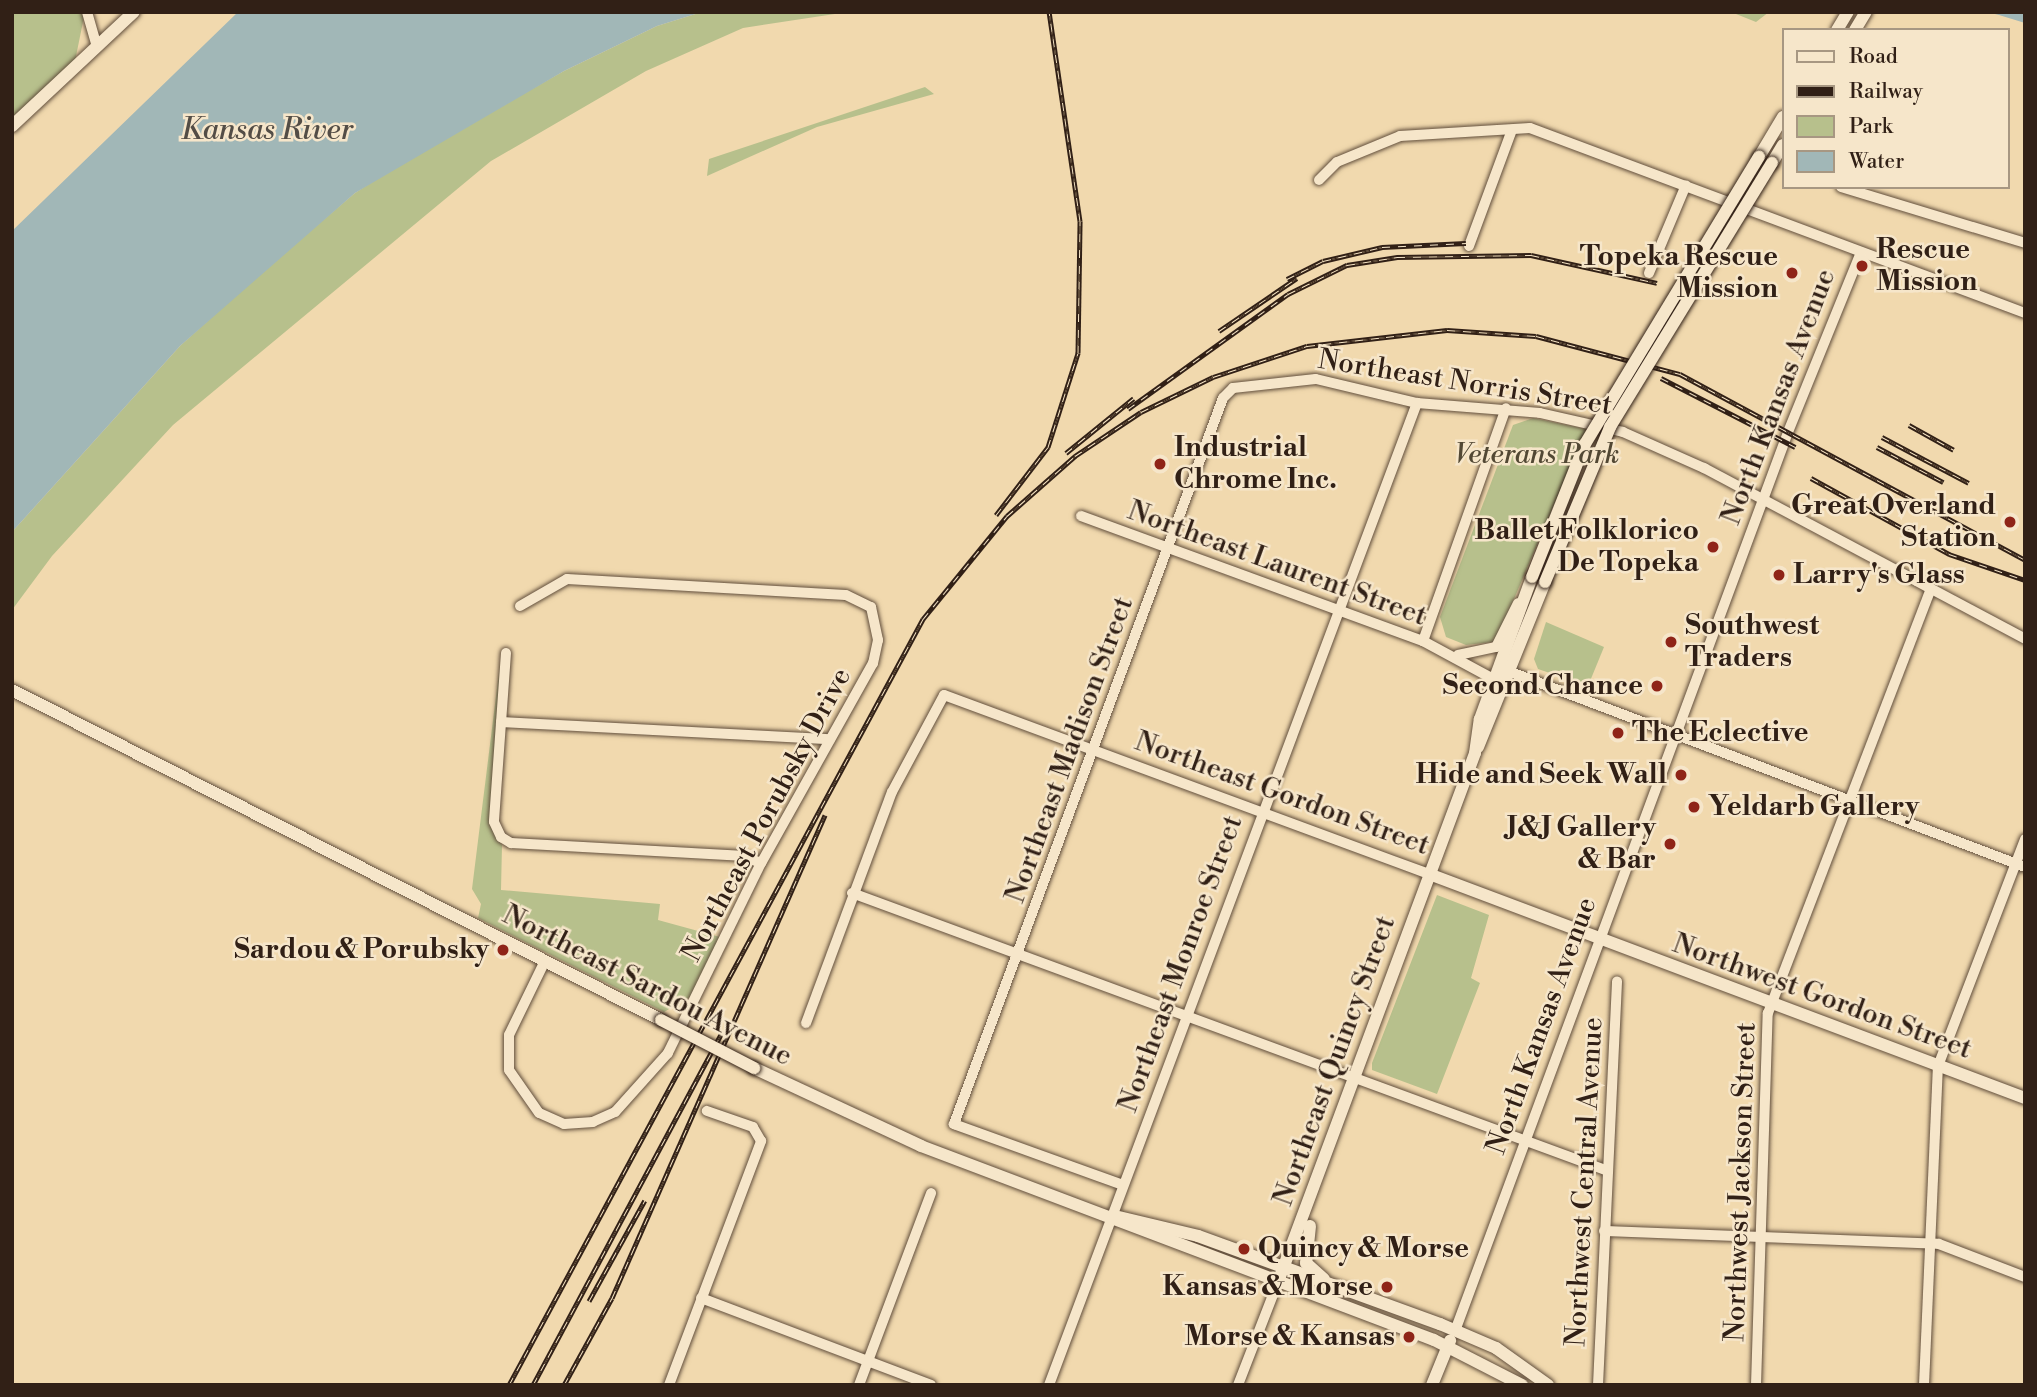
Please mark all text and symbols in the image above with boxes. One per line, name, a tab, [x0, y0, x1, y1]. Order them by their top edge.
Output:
legend	[1782, 28, 2009, 189]
text: Road	[1849, 44, 1898, 70]
text: Railway	[1849, 79, 1923, 105]
water label: Kansas River	[181, 112, 353, 148]
text: Park	[1849, 114, 1893, 140]
text: Water	[1849, 149, 1904, 175]
place label: Rescue Mission	[1876, 233, 1978, 299]
place label: Topeka Rescue Mission	[1580, 240, 1778, 306]
marker: Rescue Mission	[1854, 258, 1870, 274]
street label: North Kansas Avenue	[1715, 264, 1843, 530]
marker: Topeka Rescue Mission	[1784, 265, 1800, 281]
street label: Northeast Norris Street	[1316, 343, 1614, 423]
place label: Industrial Chrome Inc.	[1174, 431, 1337, 497]
park label: Veterans Park	[1455, 438, 1619, 472]
marker: Industrial Chrome Inc.	[1152, 456, 1168, 472]
place label: Great Overland Station	[1791, 489, 1996, 555]
street label: Northeast Laurent Street	[1123, 494, 1431, 634]
place label: Ballet Folklorico De Topeka	[1474, 514, 1699, 580]
marker: Great Overland Station	[2002, 514, 2018, 530]
marker: Ballet Folklorico De Topeka	[1705, 539, 1721, 555]
place label: Larry's Glass	[1793, 558, 1965, 592]
marker: Larry's Glass	[1771, 567, 1787, 583]
street label: Northeast Madison Street	[999, 592, 1141, 908]
place label: Southwest Traders	[1685, 609, 1819, 675]
marker: Southwest Traders	[1663, 634, 1679, 650]
street label: Northeast Porubsky Drive	[675, 663, 859, 967]
place label: Second Chance	[1442, 669, 1643, 703]
marker: Second Chance	[1649, 678, 1665, 694]
place label: The Eclective	[1632, 716, 1809, 750]
street label: Northeast Gordon Street	[1130, 725, 1434, 863]
marker: The Eclective	[1610, 725, 1626, 741]
place label: Hide and Seek Wall	[1416, 758, 1667, 792]
marker: Hide and Seek Wall	[1673, 767, 1689, 783]
place label: Yeldarb Gallery	[1708, 790, 1919, 824]
marker: Yeldarb Gallery	[1686, 799, 1702, 815]
street label: Northeast Monroe Street	[1112, 811, 1250, 1117]
place label: J&J Gallery & Bar	[1507, 811, 1656, 877]
marker: J&J Gallery & Bar	[1662, 836, 1678, 852]
street label: North Kansas Avenue	[1480, 893, 1604, 1159]
street label: Northeast Sardou Avenue	[497, 898, 797, 1074]
street label: Northeast Quincy Street	[1267, 912, 1403, 1210]
street label: Northwest Gordon Street	[1668, 927, 1976, 1067]
place label: Sardou & Porubsky	[234, 933, 489, 967]
marker: Sardou & Porubsky	[495, 942, 511, 958]
street label: Northwest Central Avenue	[1560, 1016, 1610, 1348]
street label: Northwest Jackson Street	[1719, 1022, 1763, 1342]
place label: Quincy & Morse	[1258, 1232, 1469, 1266]
marker: Quincy & Morse	[1236, 1241, 1252, 1257]
place label: Kansas & Morse	[1162, 1270, 1373, 1304]
marker: Kansas & Morse	[1379, 1279, 1395, 1295]
place label: Morse & Kansas	[1184, 1320, 1395, 1354]
marker: Morse & Kansas	[1401, 1329, 1417, 1345]

